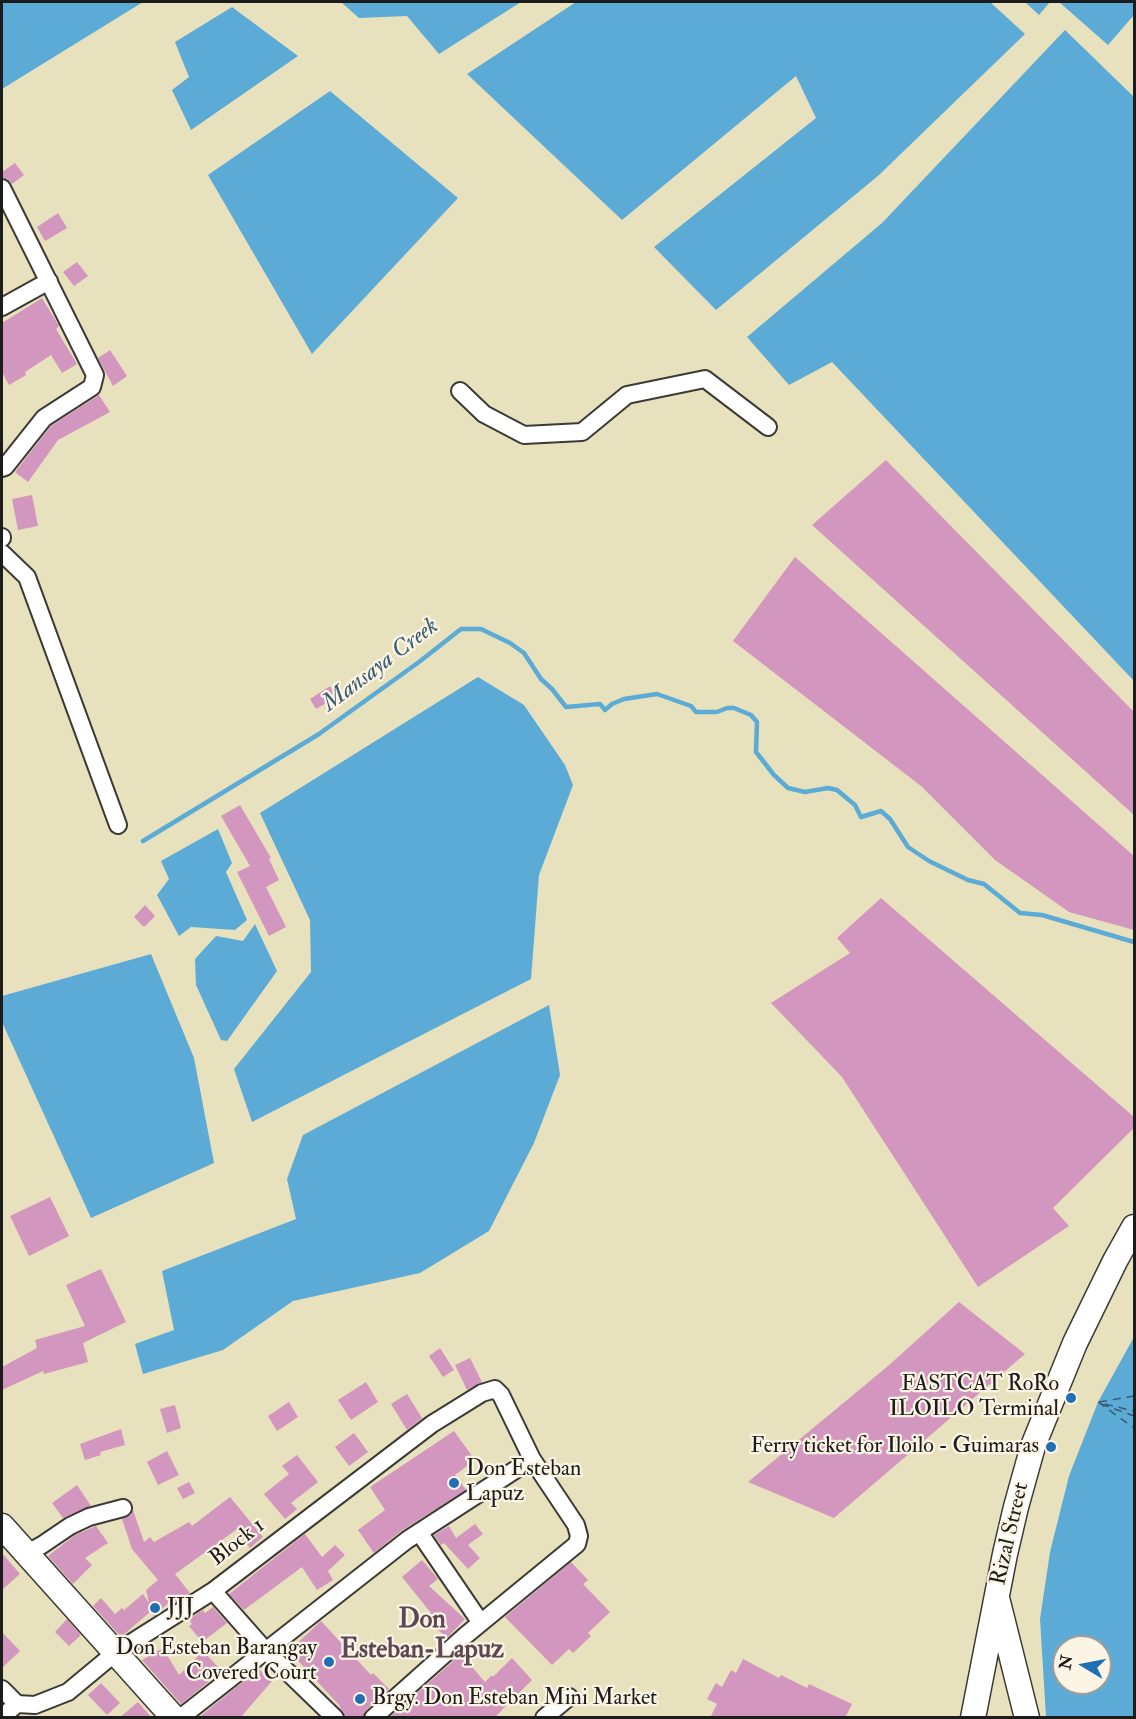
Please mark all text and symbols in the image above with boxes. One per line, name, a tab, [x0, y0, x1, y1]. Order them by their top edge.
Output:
water label: Mansaya Creek	[317, 613, 445, 719]
place label: FASTCAT RoRo ILOILO Terminal	[889, 1372, 1059, 1424]
marker: FASTCAT RoRo ILOILO Terminal	[1064, 1391, 1078, 1405]
place label: Ferry ticket for Iloilo - Guimaras	[750, 1434, 1039, 1460]
marker: Ferry ticket for Iloilo - Guimaras	[1044, 1440, 1058, 1454]
place label: Don Esteban Lapuz	[466, 1457, 581, 1508]
marker: Don Esteban Lapuz	[447, 1476, 461, 1490]
street label: Rizal Street	[986, 1480, 1036, 1588]
street label: Block 1	[205, 1513, 271, 1573]
place label: JJJ	[167, 1595, 194, 1621]
marker: JJJ	[148, 1601, 162, 1615]
district label: Don Esteban-Lapuz	[340, 1605, 504, 1666]
north arrow	[1052, 1635, 1112, 1695]
place label: Don Esteban Barangay Covered Court	[116, 1636, 317, 1688]
text: N	[1055, 1653, 1077, 1671]
marker: Don Esteban Barangay Covered Court	[322, 1655, 336, 1669]
place label: Brgy. Don Esteban Mini Market	[372, 1686, 657, 1712]
marker: Brgy. Don Esteban Mini Market	[353, 1692, 367, 1706]

